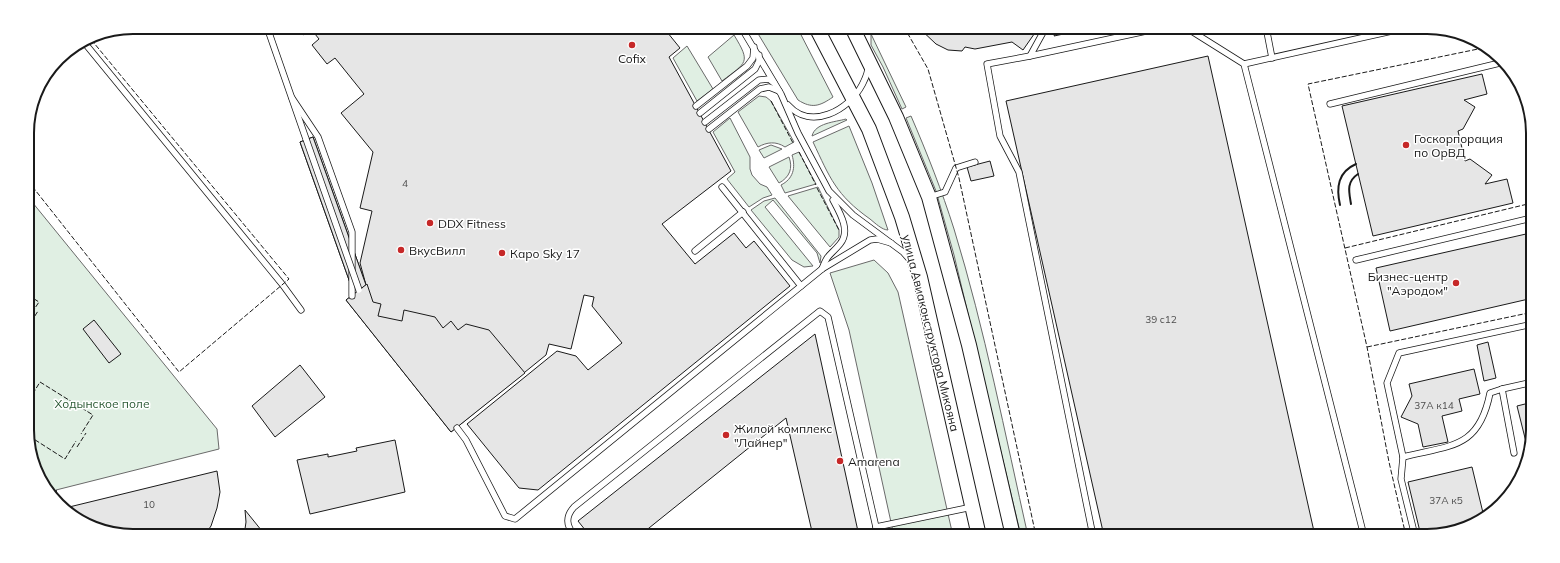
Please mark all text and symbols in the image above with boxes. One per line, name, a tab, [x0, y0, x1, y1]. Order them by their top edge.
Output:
marker: Cofix	[627, 40, 637, 50]
place label: Cofix	[618, 51, 647, 66]
place label: Госкорпорация по ОрВД	[1414, 131, 1503, 160]
marker: Госкорпорация по ОрВД	[1401, 140, 1411, 150]
house number: 4	[402, 177, 408, 190]
place label: DDX Fitness	[438, 216, 506, 231]
marker: DDX Fitness	[425, 218, 435, 228]
street label: улица Авиаконструктора Микояна	[899, 233, 963, 433]
place label: ВкусВилл	[409, 243, 465, 258]
marker: ВкусВилл	[396, 245, 406, 255]
place label: Каро Sky 17	[510, 246, 580, 261]
marker: Каро Sky 17	[497, 248, 507, 258]
place label: Бизнес-центр "Аэродом"	[1368, 269, 1448, 298]
marker: Бизнес-центр "Аэродом"	[1451, 278, 1461, 288]
house number: 39 с12	[1145, 313, 1177, 326]
park label: Ходынское поле	[54, 396, 150, 411]
house number: 37А к14	[1414, 399, 1454, 412]
place label: Жилой комплекс "Лайнер"	[734, 421, 832, 450]
marker: Жилой комплекс "Лайнер"	[721, 430, 731, 440]
place label: Amarena	[848, 454, 900, 469]
marker: Amarena	[835, 456, 845, 466]
house number: 37А к5	[1429, 494, 1463, 507]
house number: 10	[143, 498, 155, 511]

